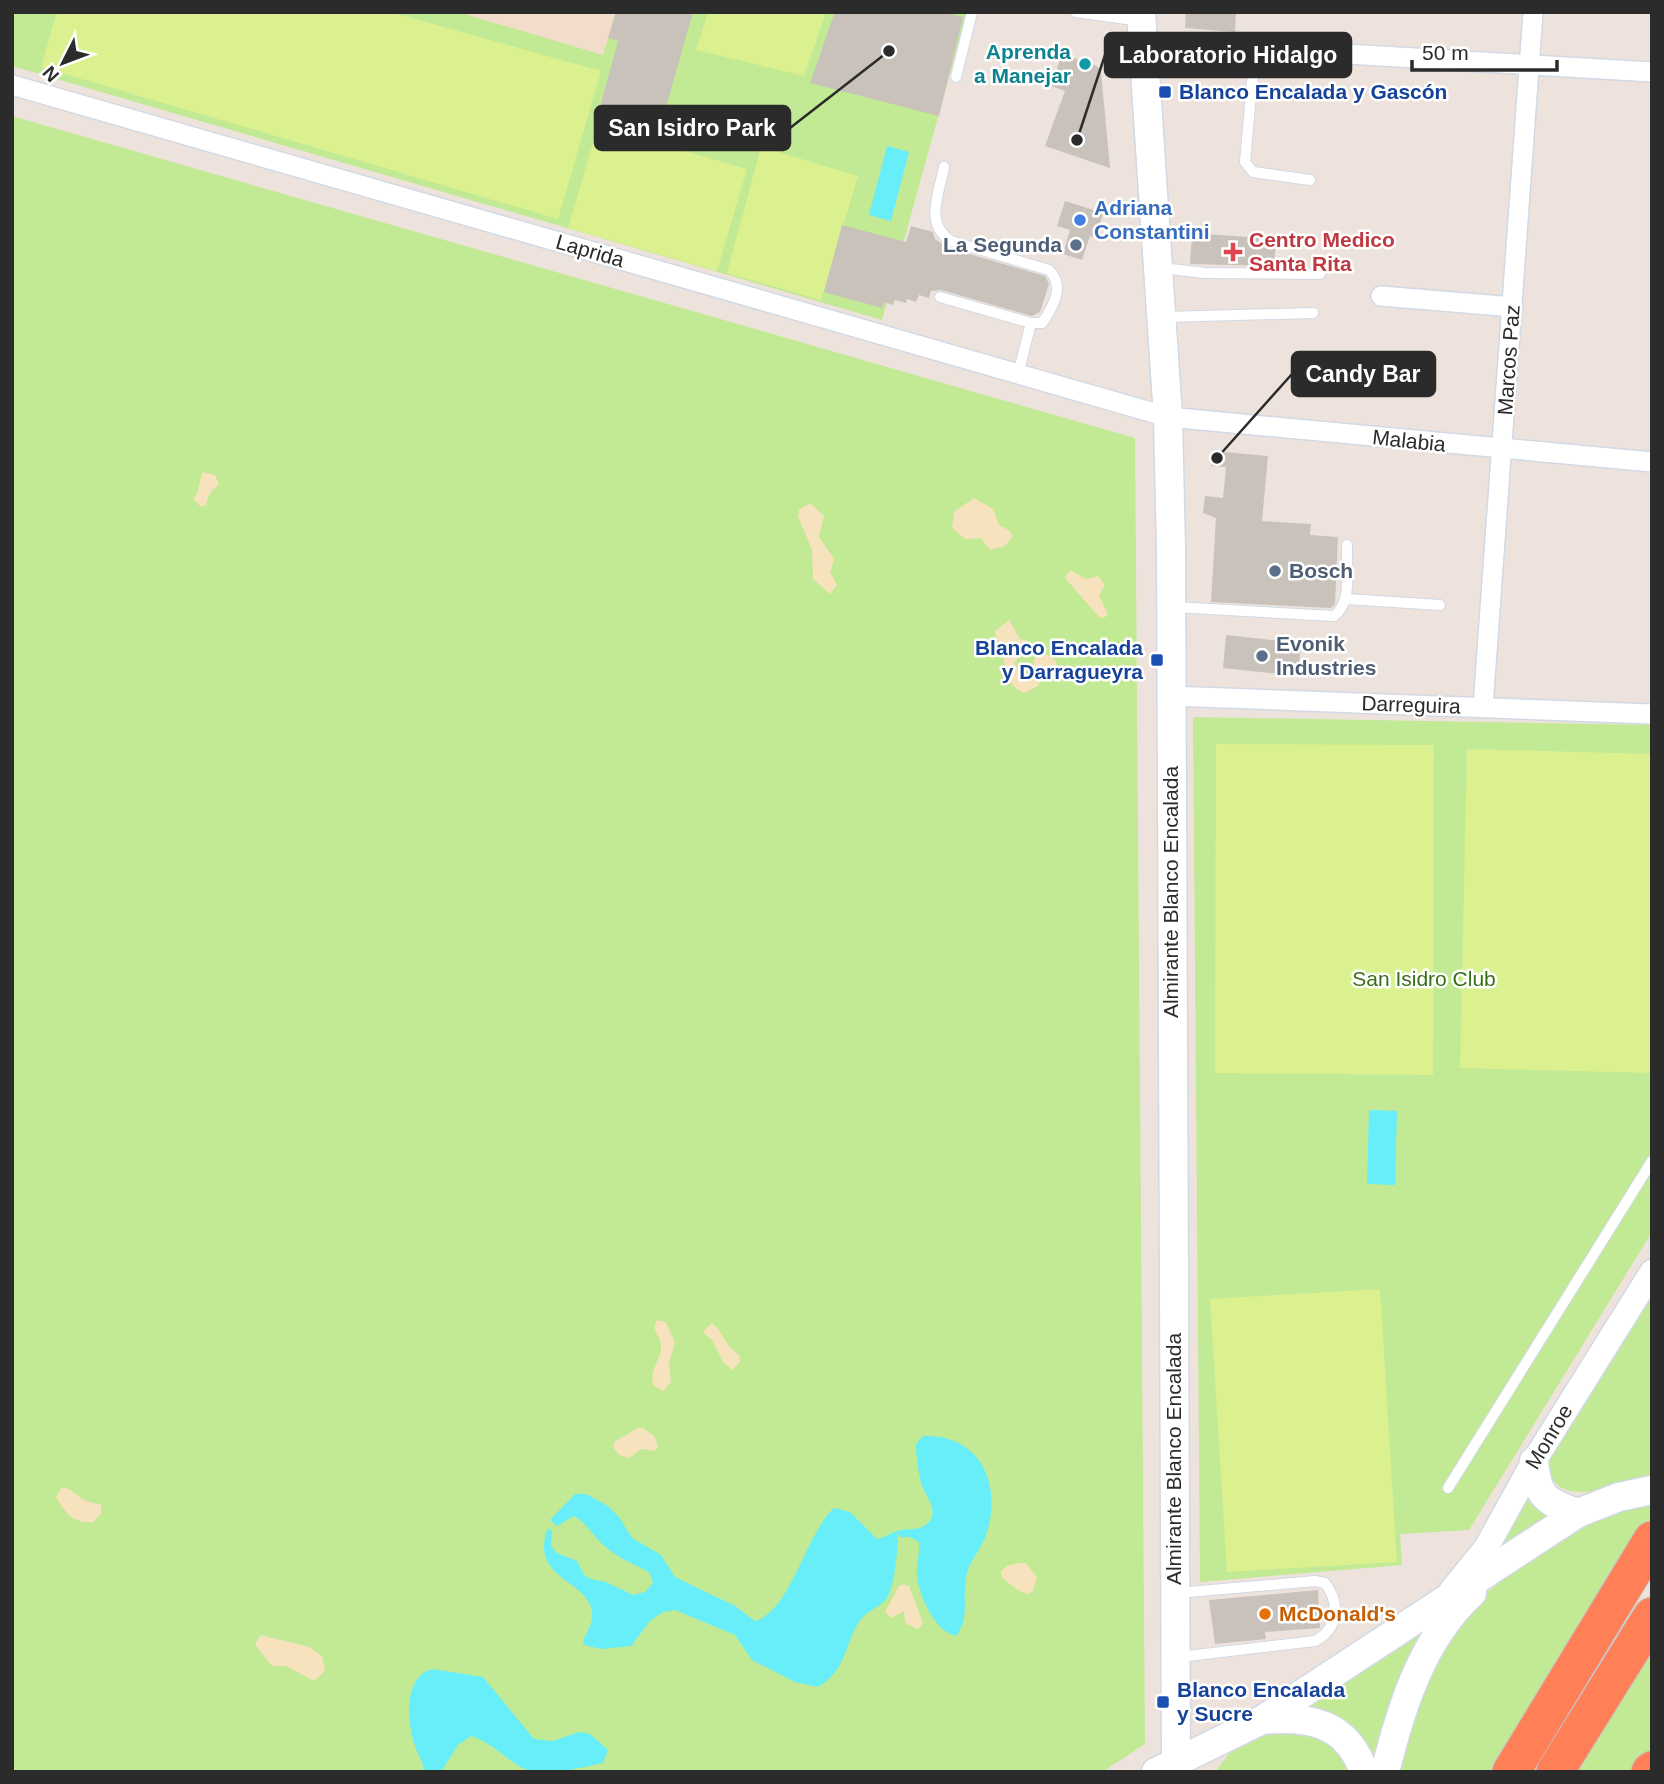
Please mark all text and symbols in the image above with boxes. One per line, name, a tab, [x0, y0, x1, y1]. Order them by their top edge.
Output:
north arrow	[28, 28, 98, 98]
scale bar	[1412, 28, 1557, 72]
callout: Laboratorio Hidalgo	[1105, 33, 1351, 77]
place label: Aprenda a Manejar	[974, 40, 1071, 87]
text: 50 m	[1422, 41, 1469, 64]
text: Laboratorio Hidalgo	[1119, 42, 1337, 68]
marker: Aprenda a Manejar	[1077, 56, 1093, 72]
text: N	[38, 62, 63, 86]
place label: Blanco Encalada y Gascón	[1179, 80, 1447, 103]
marker: Blanco Encalada y Gascón	[1157, 84, 1173, 100]
callout: San Isidro Park	[595, 106, 790, 150]
text: San Isidro Park	[608, 115, 776, 141]
place label: Adriana Constantini	[1094, 196, 1210, 243]
marker: Adriana Constantini	[1072, 212, 1088, 228]
place label: Centro Medico Santa Rita	[1249, 228, 1395, 275]
street label: Laprida	[553, 230, 627, 271]
place label: La Segunda	[943, 233, 1062, 256]
marker: La Segunda	[1068, 237, 1084, 253]
marker: Centro Medico Santa Rita	[1223, 242, 1243, 262]
street label: Marcos Paz	[1493, 304, 1524, 416]
callout: Candy Bar	[1292, 352, 1435, 396]
text: Candy Bar	[1305, 361, 1421, 387]
street label: Malabia	[1371, 425, 1447, 456]
place label: Bosch	[1289, 559, 1353, 582]
marker: Bosch	[1267, 563, 1283, 579]
place label: Evonik Industries	[1276, 632, 1376, 679]
place label: Blanco Encalada y Darragueyra	[975, 636, 1143, 683]
marker: Evonik Industries	[1254, 648, 1270, 664]
marker: Blanco Encalada y Darragueyra	[1149, 652, 1165, 668]
street label: Darreguira	[1361, 691, 1461, 718]
street label: Almirante Blanco Encalada	[1159, 766, 1182, 1018]
park label: San Isidro Club	[1352, 967, 1496, 990]
street label: Almirante Blanco Encalada	[1162, 1333, 1185, 1585]
street label: Monroe	[1520, 1400, 1577, 1473]
place label: McDonald's	[1279, 1602, 1396, 1625]
marker: McDonald's	[1257, 1606, 1273, 1622]
place label: Blanco Encalada y Sucre	[1177, 1678, 1345, 1725]
marker: Blanco Encalada y Sucre	[1155, 1694, 1171, 1710]

